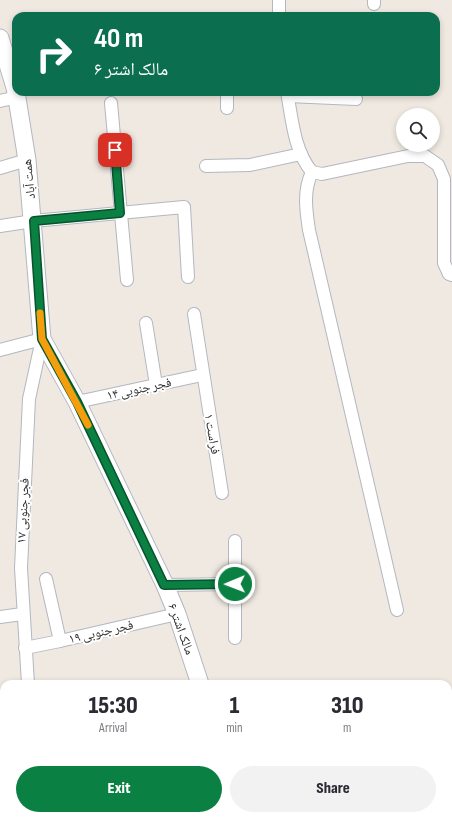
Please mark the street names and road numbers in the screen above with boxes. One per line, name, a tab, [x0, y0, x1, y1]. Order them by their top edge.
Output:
street label: همت آباد	[19, 158, 39, 200]
street label: فجر جنوبی ۱۴	[105, 374, 173, 404]
street label: فراست ۱	[201, 412, 223, 456]
street label: فجر جنوبی ۱۷	[13, 478, 33, 544]
street label: مالک اشتر ۶	[164, 601, 198, 657]
street label: فجر جنوبی ۱۹	[67, 617, 135, 647]

